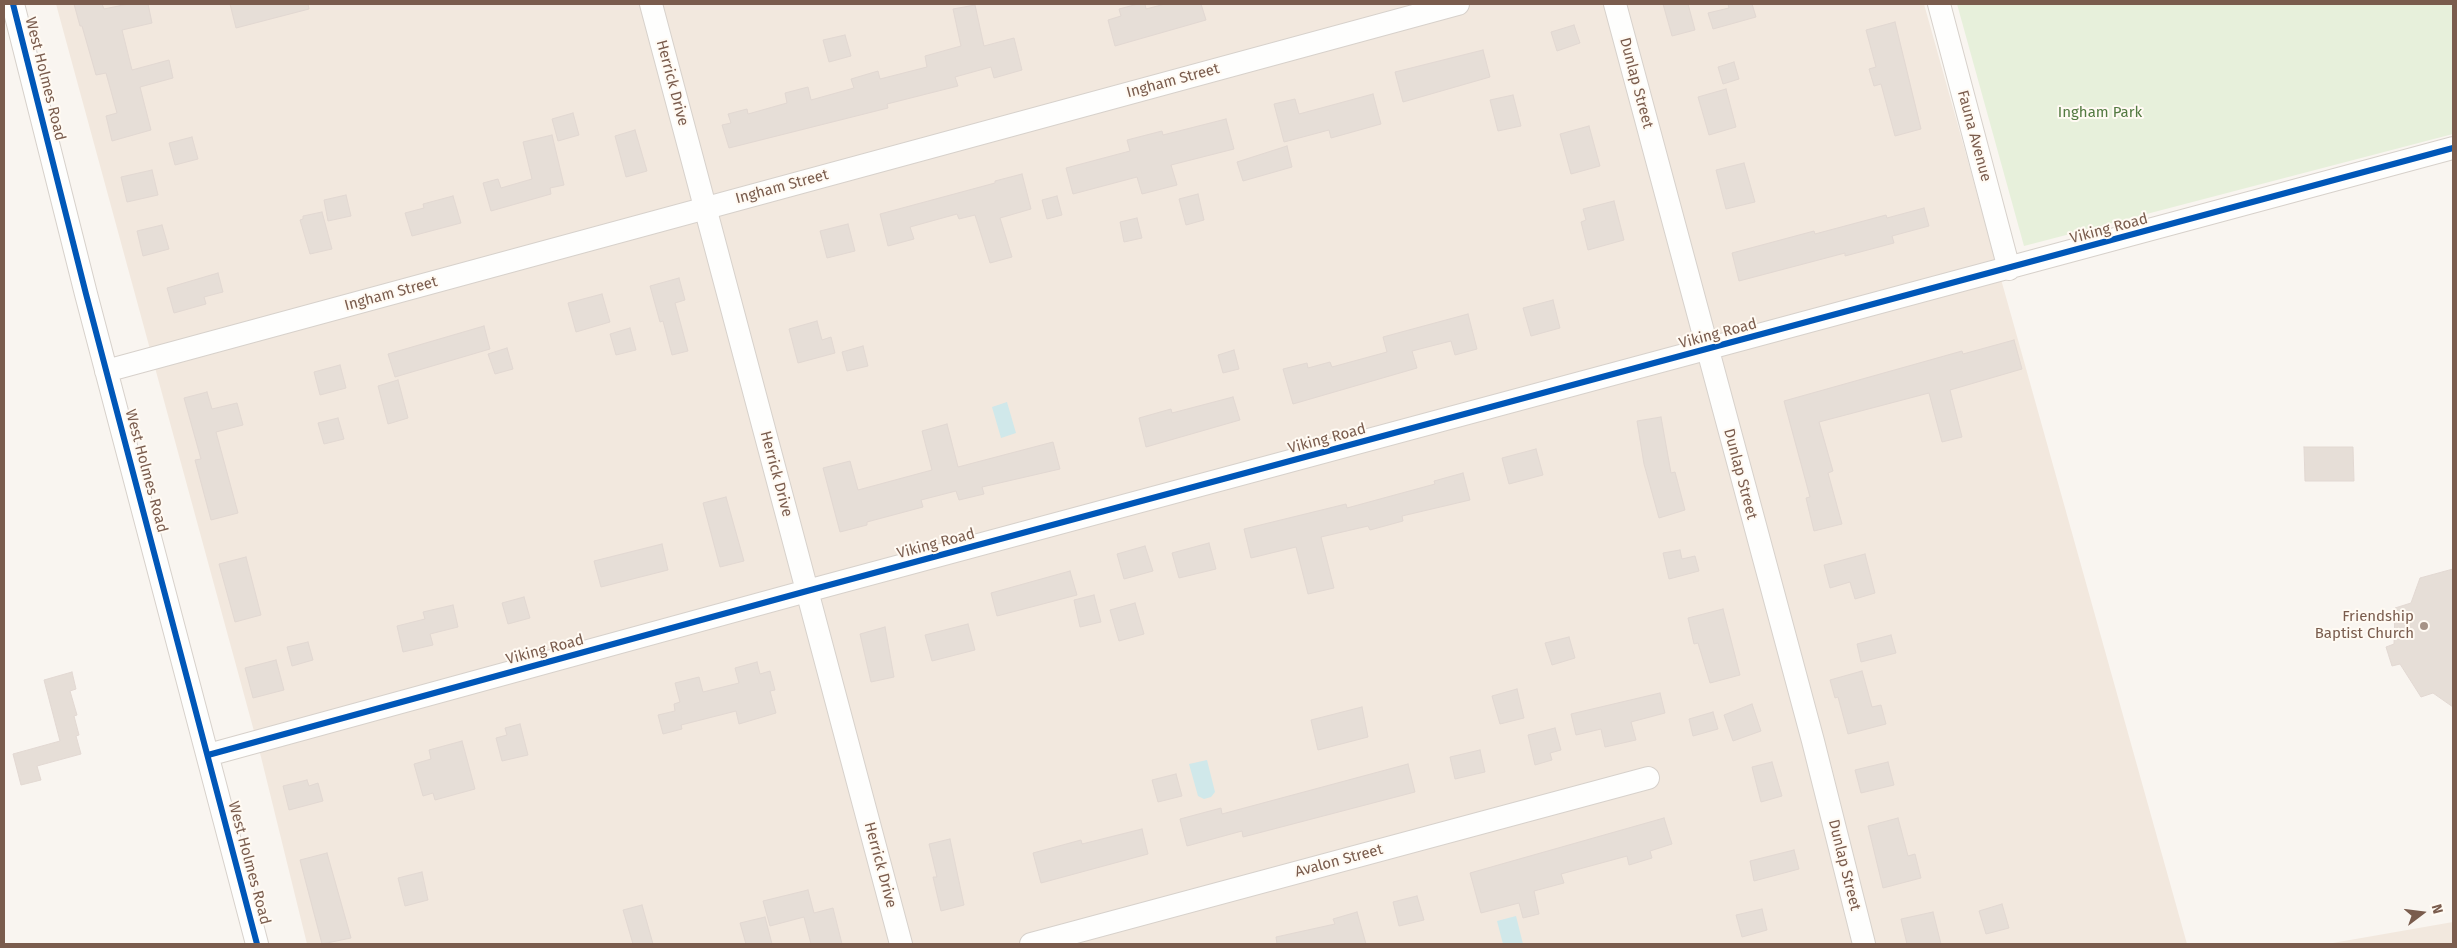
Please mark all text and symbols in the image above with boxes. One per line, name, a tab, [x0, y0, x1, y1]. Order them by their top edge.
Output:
street label: West Holmes Road	[21, 15, 69, 143]
street label: Dunlap Street	[1615, 36, 1657, 130]
street label: Herrick Drive	[652, 38, 692, 128]
street label: Ingham Street	[1125, 60, 1221, 102]
street label: Fauna Avenue	[1953, 88, 1995, 184]
park label: Ingham Park	[2058, 104, 2142, 122]
street label: Ingham Street	[734, 166, 830, 208]
street label: Viking Road	[2068, 210, 2150, 248]
street label: Ingham Street	[343, 273, 439, 315]
street label: Viking Road	[1677, 315, 1759, 353]
street label: West Holmes Road	[121, 407, 171, 535]
street label: Viking Road	[1286, 420, 1368, 458]
street label: Dunlap Street	[1719, 427, 1761, 521]
street label: Herrick Drive	[756, 429, 796, 519]
street label: Viking Road	[895, 525, 977, 563]
place label: Friendship Baptist Church	[2315, 608, 2414, 643]
marker: Friendship Baptist Church	[2418, 620, 2430, 632]
street label: Viking Road	[504, 631, 586, 669]
street label: West Holmes Road	[224, 799, 274, 927]
street label: Dunlap Street	[1824, 818, 1864, 912]
street label: Herrick Drive	[860, 820, 900, 910]
street label: Avalon Street	[1293, 841, 1385, 881]
north arrow	[2397, 888, 2447, 938]
text: N	[2428, 902, 2446, 916]

